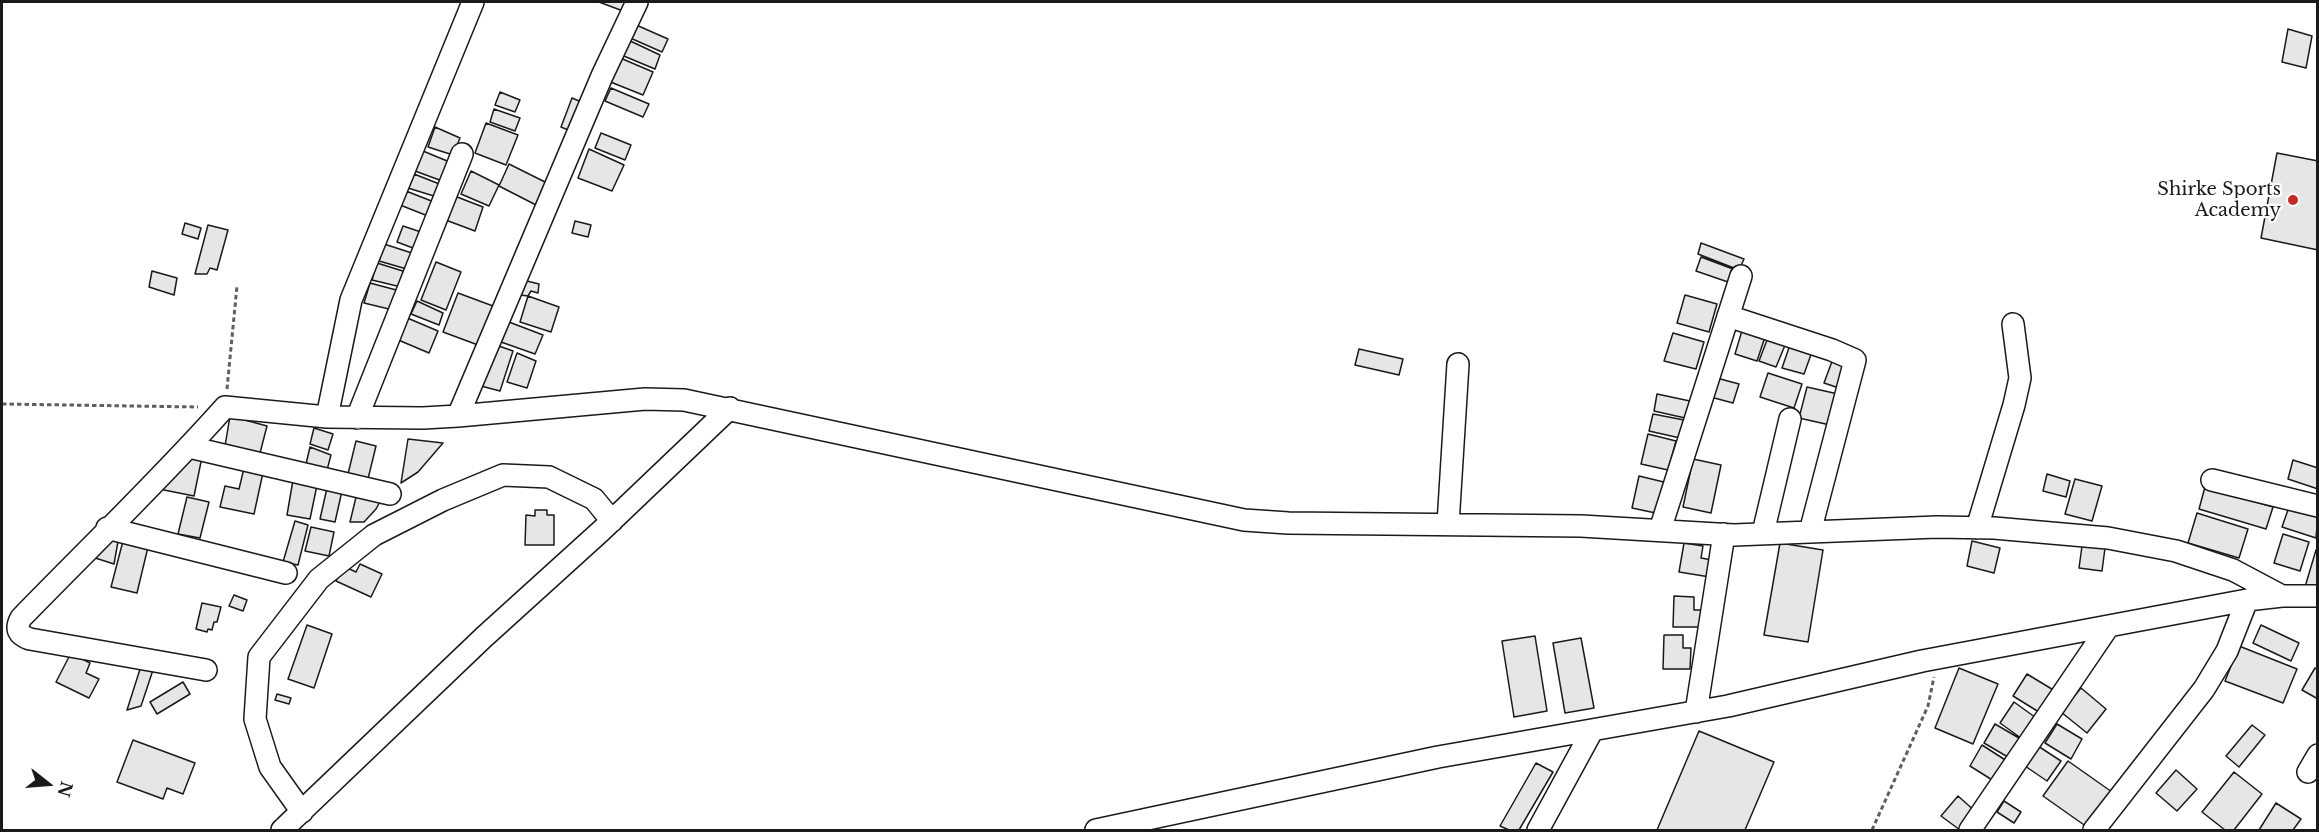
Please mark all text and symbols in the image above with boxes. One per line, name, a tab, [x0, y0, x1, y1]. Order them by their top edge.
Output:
place label: Shirke Sports Academy	[2157, 179, 2281, 222]
marker: Shirke Sports Academy	[2286, 193, 2300, 207]
north arrow	[18, 754, 78, 814]
text: N	[53, 779, 77, 799]

